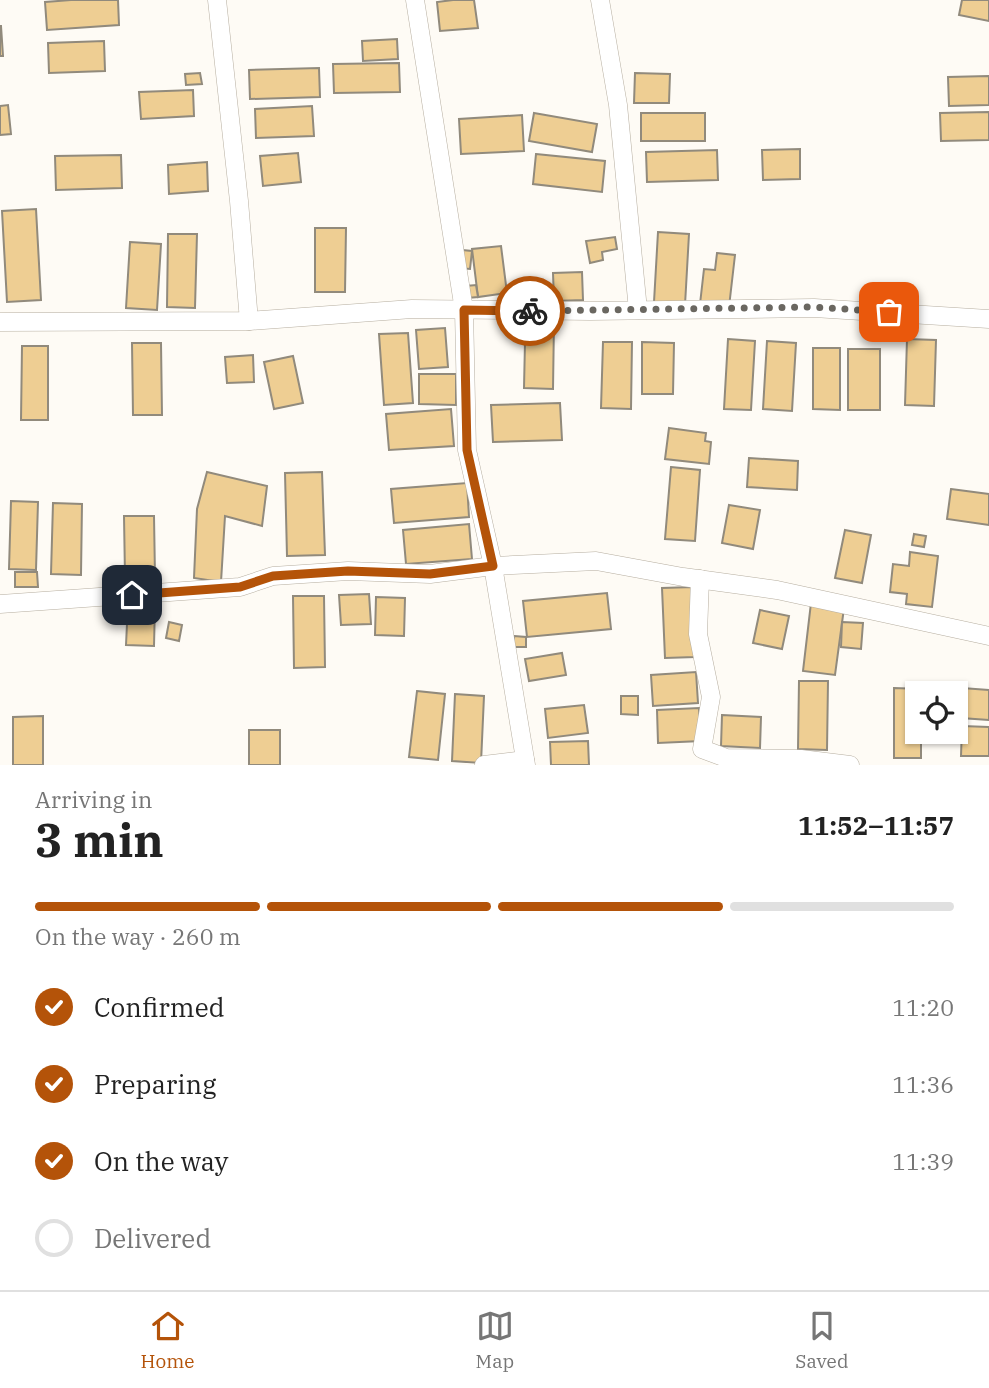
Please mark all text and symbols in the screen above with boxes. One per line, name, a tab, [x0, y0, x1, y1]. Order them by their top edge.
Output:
courier	[495, 276, 565, 346]
pin	[859, 282, 919, 342]
icon: bike	[511, 292, 549, 330]
icon: bag	[870, 293, 908, 331]
pin	[102, 565, 162, 625]
icon: home	[113, 576, 151, 614]
map controls	[905, 681, 968, 744]
button: locate	[905, 681, 968, 744]
text: Arriving in	[35, 784, 152, 814]
text: 11:52–11:57	[798, 808, 954, 842]
text: 3 min	[35, 810, 164, 870]
text: On the way · 260 m	[35, 921, 241, 951]
icon: check	[35, 988, 73, 1026]
text: Confirmed	[94, 990, 225, 1024]
text: 11:20	[892, 992, 954, 1022]
icon: check	[35, 1065, 73, 1103]
text: Preparing	[94, 1067, 216, 1101]
text: 11:36	[892, 1069, 954, 1099]
icon: check	[35, 1142, 73, 1180]
text: On the way	[94, 1144, 228, 1178]
text: 11:39	[892, 1146, 954, 1176]
text: Delivered	[94, 1221, 211, 1255]
tab: Home	[141, 1307, 195, 1373]
tab: Map	[476, 1307, 514, 1373]
tab: Saved	[795, 1307, 848, 1373]

